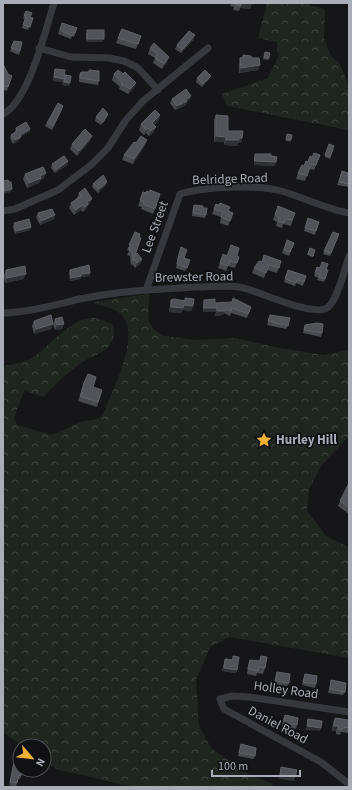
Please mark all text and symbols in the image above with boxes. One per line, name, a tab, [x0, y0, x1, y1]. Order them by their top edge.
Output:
street label: Belridge Road	[192, 169, 268, 189]
street label: Lee Street	[137, 198, 173, 256]
street label: Brewster Road	[154, 267, 234, 287]
place icon: Hurley Hill	[255, 431, 273, 449]
place label: Hurley Hill	[276, 431, 337, 449]
street label: Holley Road	[252, 677, 320, 703]
street label: Daniel Road	[245, 702, 311, 748]
north arrow	[12, 738, 52, 778]
scale bar	[212, 752, 300, 778]
text: N	[32, 756, 49, 769]
text: 100 m	[218, 758, 248, 775]

